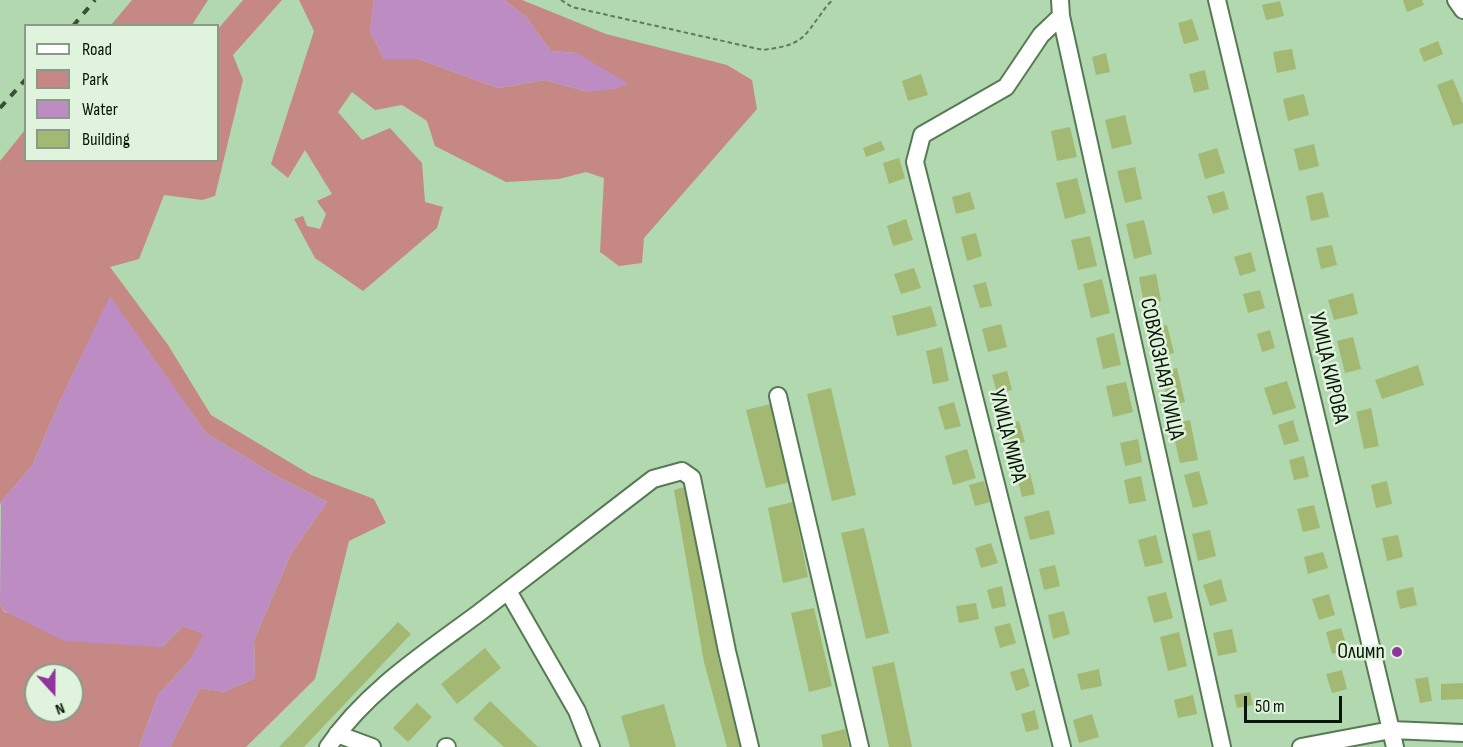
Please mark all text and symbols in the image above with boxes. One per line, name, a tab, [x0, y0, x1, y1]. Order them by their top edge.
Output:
legend	[24, 24, 219, 162]
text: Road	[82, 39, 112, 60]
text: Park	[82, 69, 108, 90]
text: Water	[82, 99, 118, 120]
text: Building	[82, 129, 130, 150]
street label: СОВХОЗНАЯ УЛИЦА	[1133, 296, 1189, 442]
street label: УЛИЦА КИРОВА	[1302, 310, 1354, 426]
street label: УЛИЦА МИРА	[983, 386, 1031, 486]
place label: Олимп	[1337, 639, 1385, 665]
marker: Олимп	[1390, 645, 1404, 659]
north arrow	[24, 663, 84, 723]
scale bar	[1247, 684, 1344, 722]
text: 50 m	[1255, 696, 1285, 717]
text: N	[53, 698, 67, 719]

